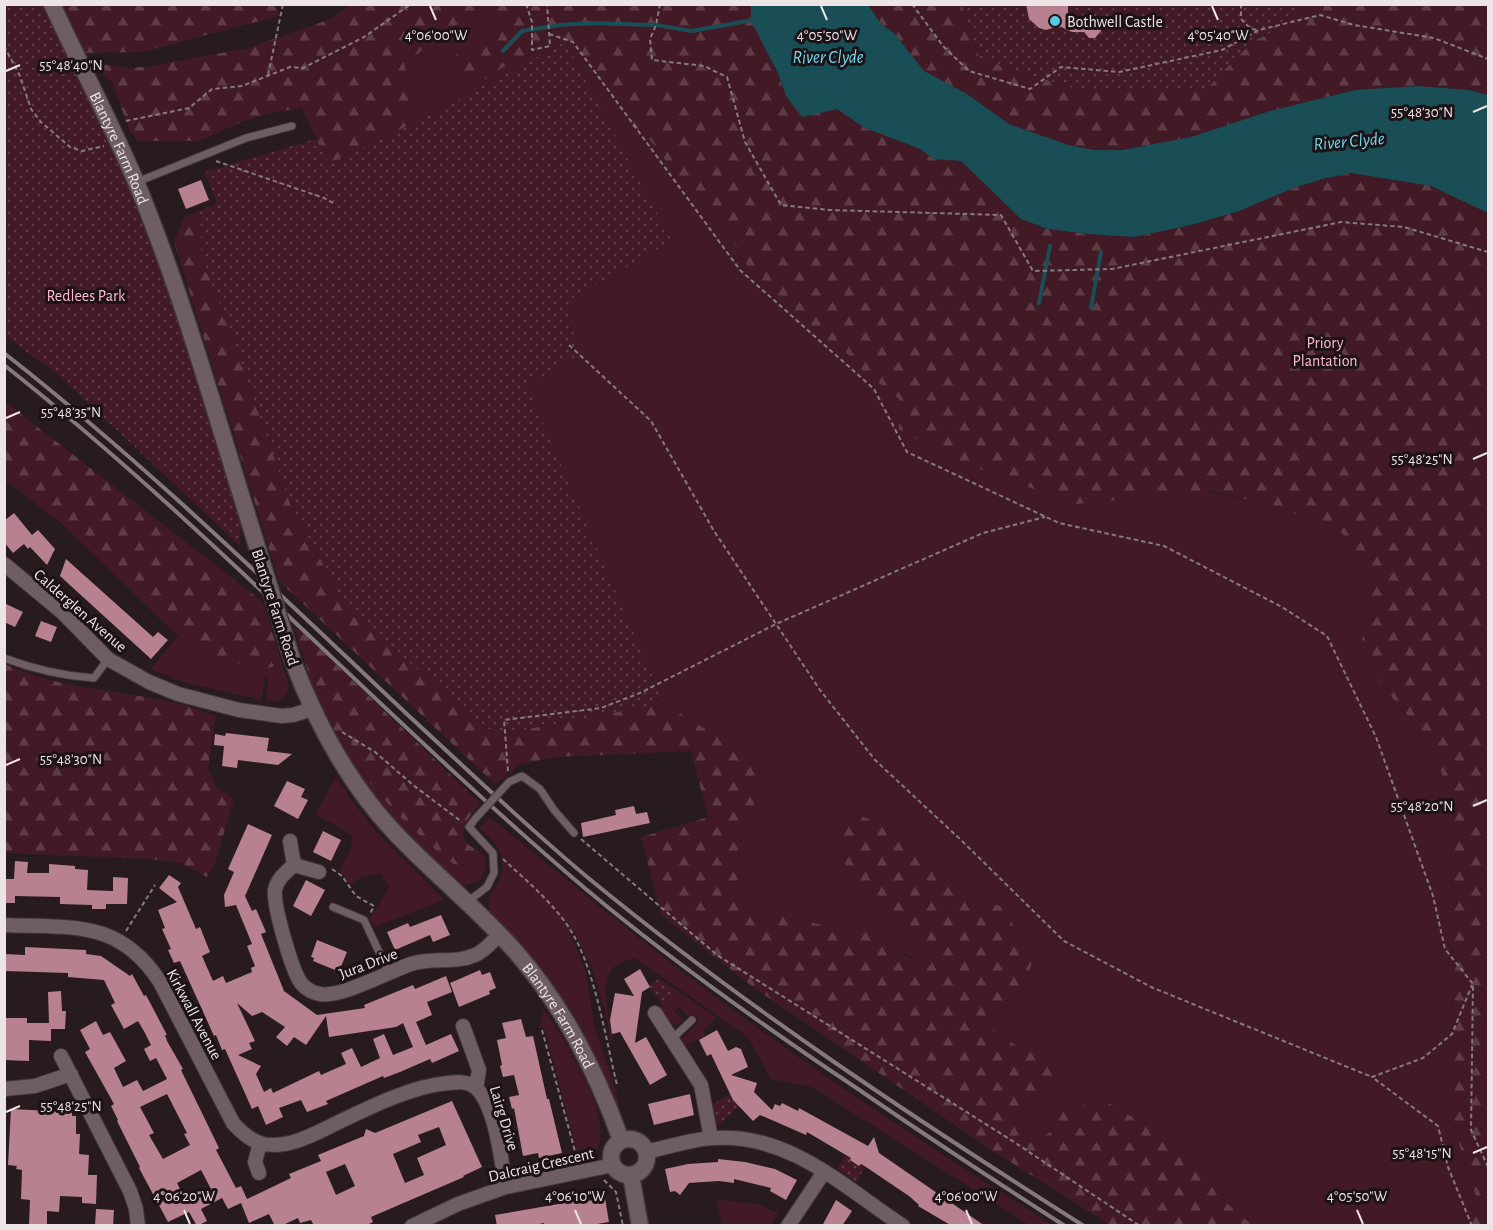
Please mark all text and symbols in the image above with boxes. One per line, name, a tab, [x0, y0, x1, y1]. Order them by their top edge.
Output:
marker: Bothwell Castle	[1048, 14, 1062, 28]
place label: Bothwell Castle	[1067, 14, 1163, 30]
text: 4°06'00"W	[405, 28, 468, 43]
text: 4°05'50"W	[797, 28, 858, 43]
text: 4°05'40"W	[1187, 28, 1249, 43]
water label: River Clyde	[792, 49, 864, 67]
text: 55°48'40"N	[39, 58, 103, 73]
street label: Blantyre Farm Road	[87, 89, 151, 206]
text: 55°48'30"N	[1391, 105, 1453, 120]
water label: River Clyde	[1313, 130, 1385, 154]
park label: Redlees Park	[47, 288, 126, 304]
park label: Priory Plantation	[1292, 335, 1358, 369]
text: 55°48'35"N	[41, 405, 101, 420]
text: 55°48'25"N	[1391, 452, 1453, 467]
street label: Blantyre Farm Road	[248, 547, 301, 668]
street label: Calderglen Avenue	[31, 566, 130, 655]
text: 55°48'30"N	[40, 752, 102, 767]
text: 55°48'20"N	[1391, 799, 1453, 814]
street label: Jura Drive	[337, 946, 400, 982]
street label: Blantyre Farm Road	[519, 960, 597, 1071]
street label: Kirkwall Avenue	[164, 966, 225, 1062]
street label: Lairg Drive	[487, 1084, 521, 1153]
text: 55°48'25"N	[40, 1099, 102, 1114]
street label: Dalcraig Crescent	[487, 1145, 596, 1185]
text: 55°48'15"N	[1392, 1146, 1452, 1161]
text: 4°06'20"W	[153, 1189, 215, 1204]
text: 4°06'10"W	[545, 1189, 606, 1204]
text: 4°06'00"W	[935, 1189, 998, 1204]
text: 4°05'50"W	[1327, 1189, 1388, 1204]

